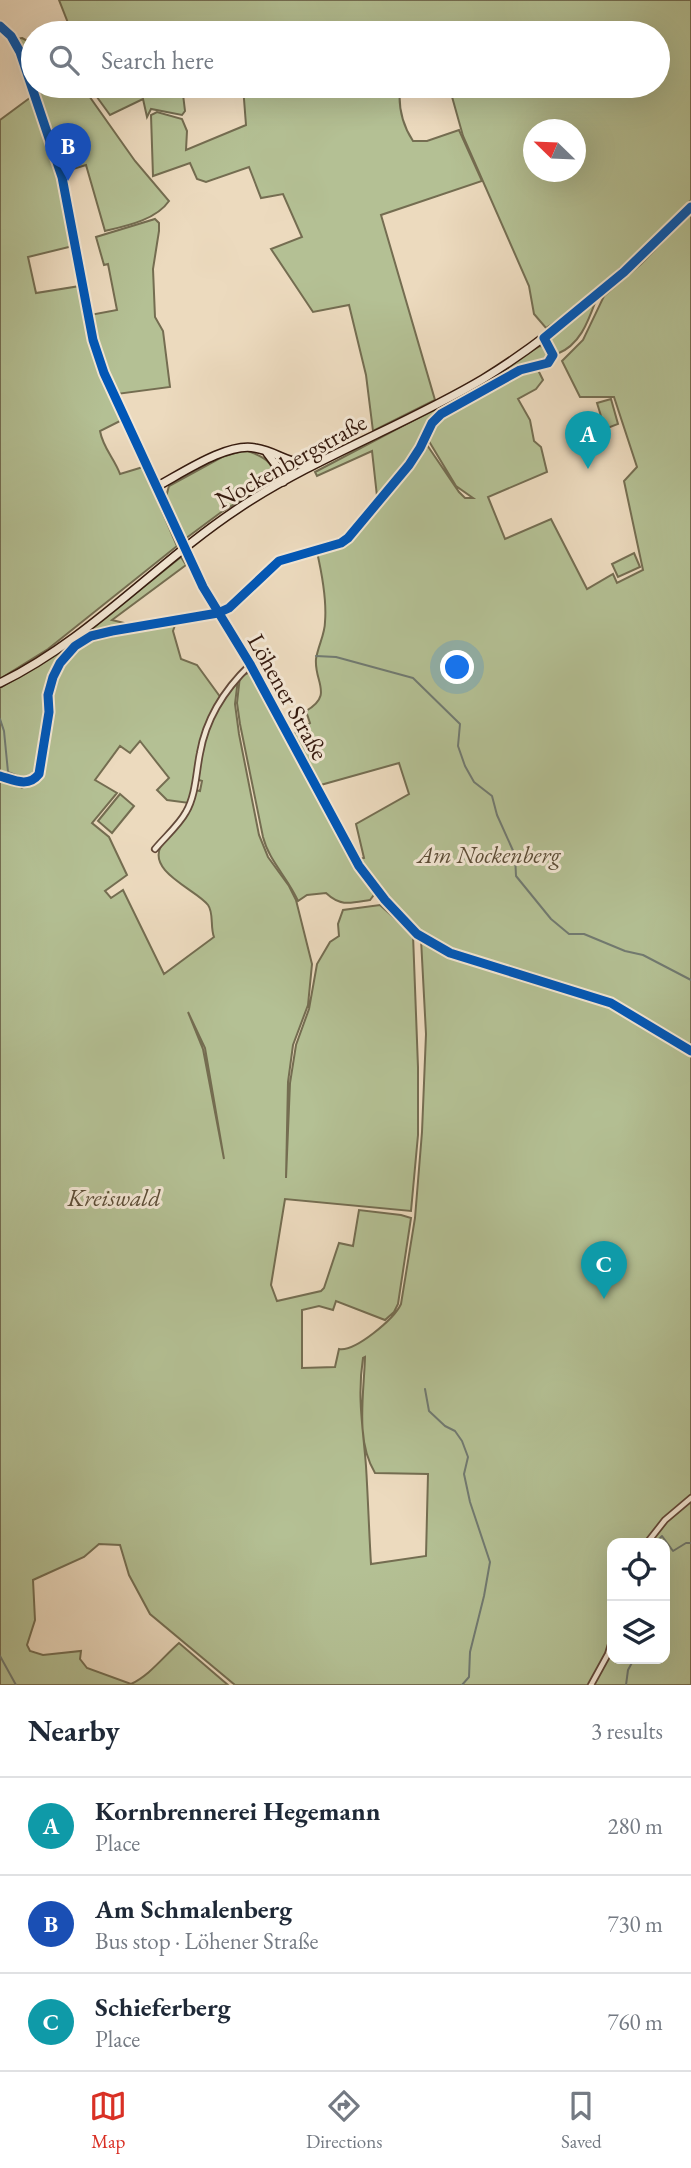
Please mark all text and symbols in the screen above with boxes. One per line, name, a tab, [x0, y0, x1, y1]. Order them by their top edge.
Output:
search box	[21, 21, 670, 98]
icon: search	[45, 41, 83, 79]
text: Search here	[101, 43, 214, 77]
north arrow	[523, 119, 586, 182]
pin: B	[45, 123, 91, 181]
street label: Nockenbergstraße	[210, 406, 372, 515]
pin: A	[565, 411, 611, 469]
street label: Löhener Straße	[241, 628, 336, 765]
your location	[440, 650, 474, 684]
park label: Am Nockenberg	[416, 839, 562, 870]
park label: Kreiswald	[66, 1182, 161, 1213]
pin: C	[581, 1241, 627, 1299]
map controls	[607, 1538, 670, 1664]
button: locate	[607, 1538, 670, 1601]
button: layers	[607, 1601, 670, 1664]
text: Nearby	[28, 1711, 120, 1750]
text: 3 results	[591, 1716, 663, 1746]
text: Kornbrennerei Hegemann	[95, 1794, 380, 1828]
text: A	[43, 1811, 59, 1841]
text: 280 m	[607, 1811, 663, 1841]
text: Place	[95, 1828, 140, 1858]
text: Am Schmalenberg	[95, 1892, 292, 1926]
text: B	[44, 1909, 58, 1939]
text: 730 m	[607, 1909, 663, 1939]
text: Bus stop · Löhener Straße	[95, 1926, 318, 1956]
text: Schieferberg	[95, 1990, 231, 2024]
text: C	[43, 2007, 59, 2037]
text: 760 m	[607, 2007, 663, 2037]
text: Place	[95, 2024, 140, 2054]
tab: Map	[89, 2087, 127, 2154]
tab: Directions	[306, 2087, 382, 2154]
tab: Saved	[561, 2087, 602, 2154]

